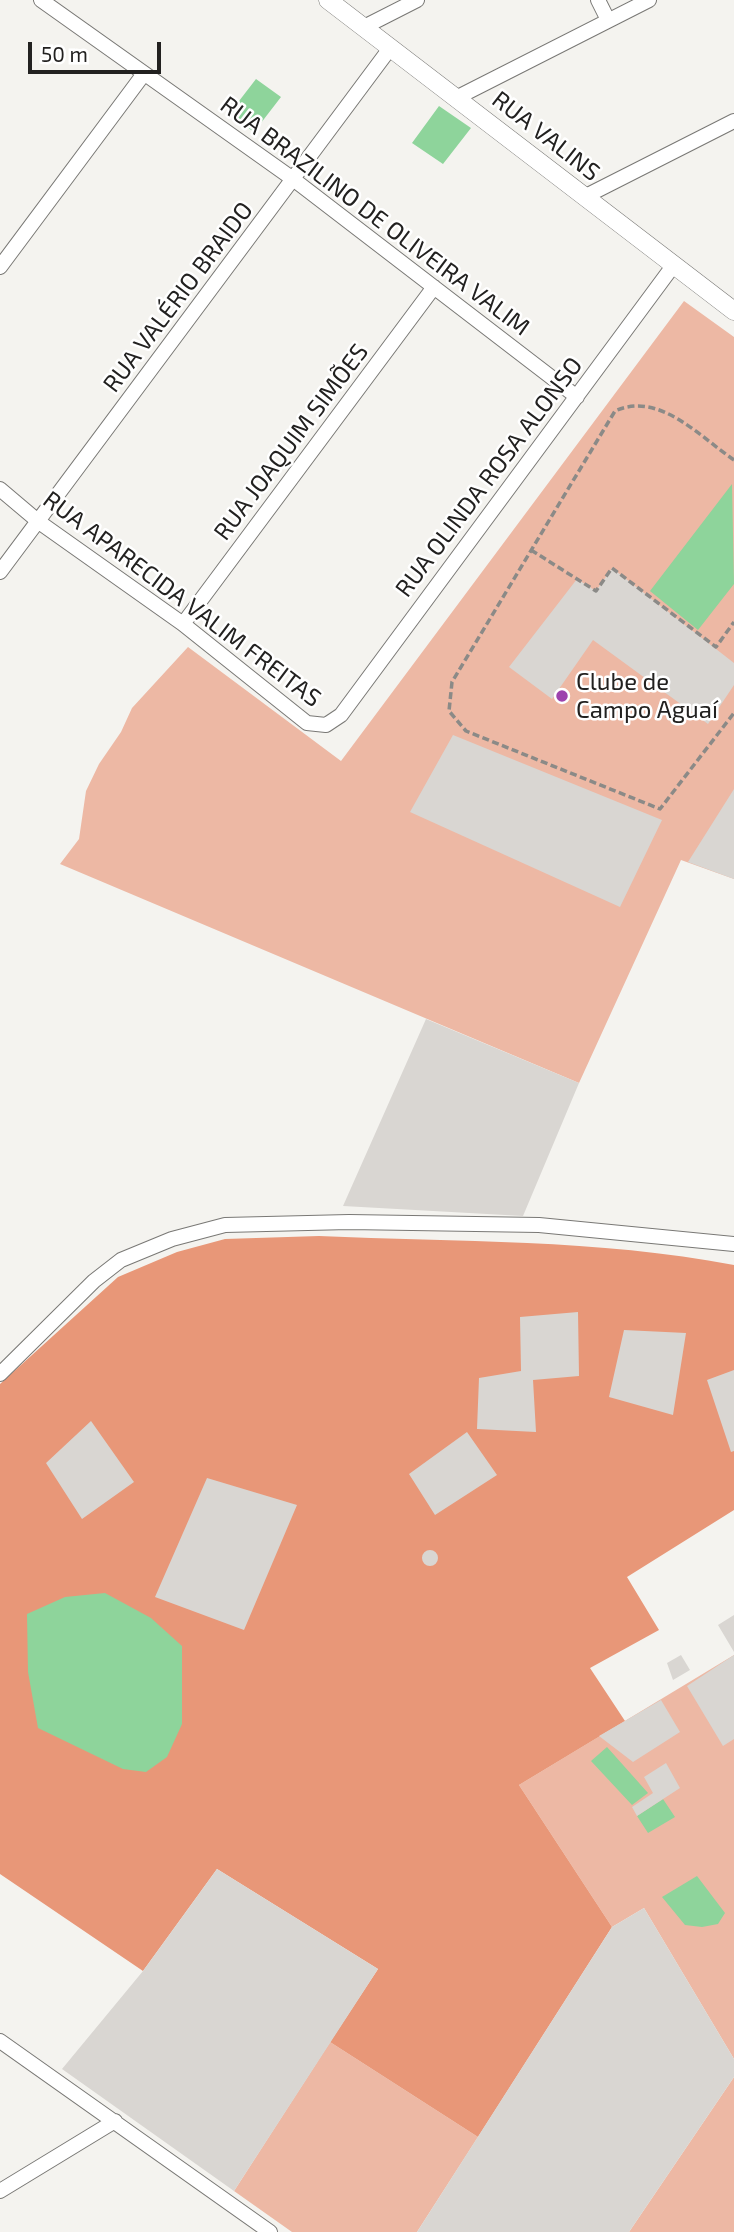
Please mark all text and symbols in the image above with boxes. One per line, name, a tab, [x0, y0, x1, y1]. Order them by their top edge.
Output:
scale bar	[32, 28, 164, 72]
text: 50 m	[41, 41, 88, 66]
street label: RUA VALINS	[486, 85, 606, 187]
street label: RUA BRAZILINO DE OLIVEIRA VALIM	[215, 90, 535, 342]
street label: RUA VALÉRIO BRAIDO	[97, 196, 259, 398]
street label: RUA JOAQUIM SIMÕES	[208, 338, 374, 546]
street label: RUA OLINDA ROSA ALONSO	[389, 351, 589, 603]
street label: RUA APARECIDA VALIM FREITAS	[37, 485, 327, 713]
place label: Clube de Campo Aguaí	[576, 668, 718, 724]
marker: Clube de Campo Aguaí	[554, 688, 570, 704]

